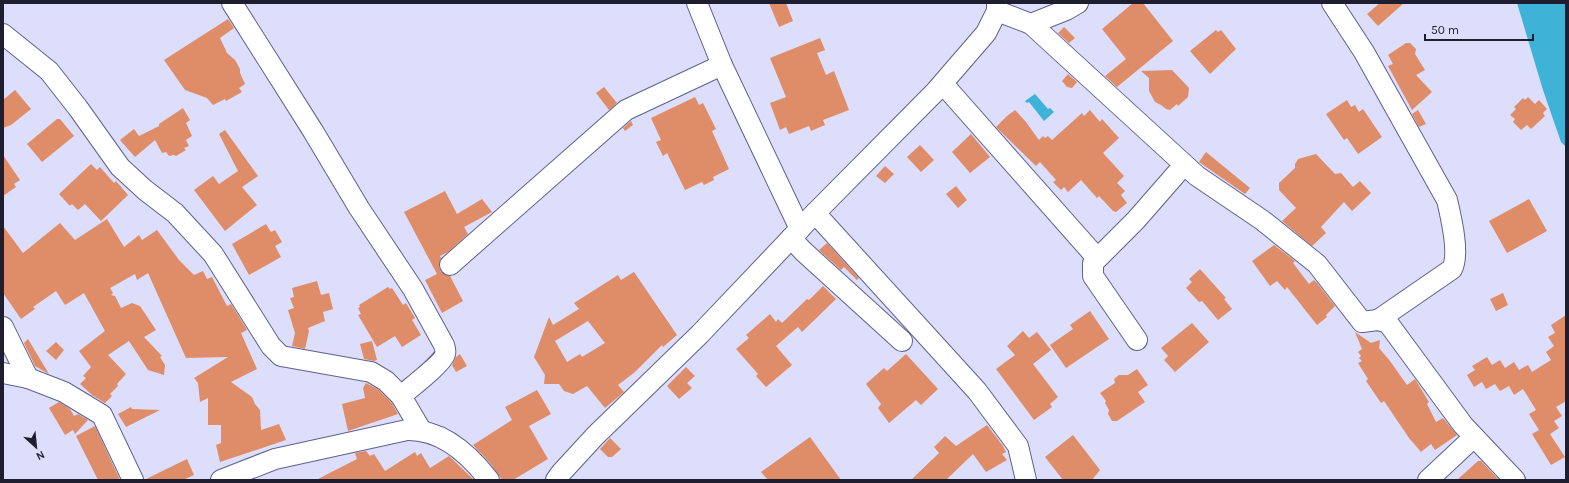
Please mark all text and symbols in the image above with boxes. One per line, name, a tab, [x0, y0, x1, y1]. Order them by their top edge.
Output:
scale bar	[1425, 16, 1533, 42]
text: 50 m	[1431, 23, 1459, 37]
north arrow	[16, 427, 56, 467]
text: N	[34, 448, 47, 463]

